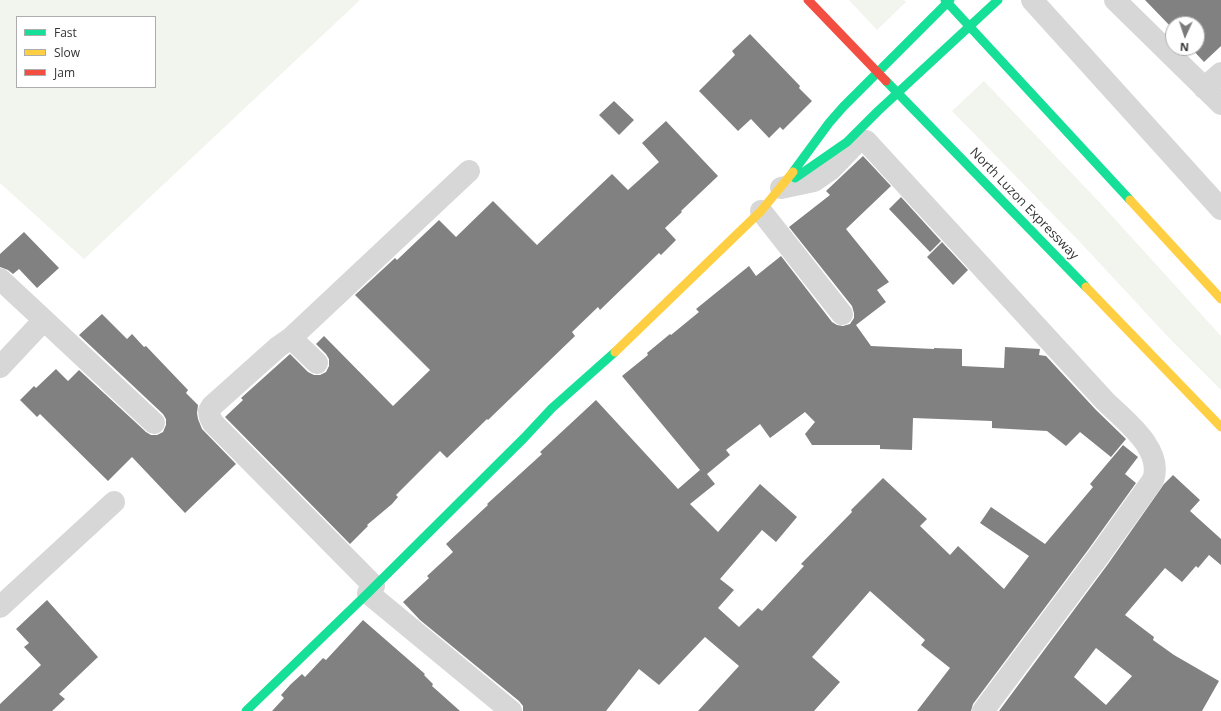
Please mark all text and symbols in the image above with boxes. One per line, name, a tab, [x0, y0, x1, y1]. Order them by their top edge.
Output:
legend	[16, 16, 156, 88]
north arrow	[1165, 16, 1205, 56]
text: Fast	[54, 24, 77, 41]
text: N	[1180, 40, 1189, 55]
text: Slow	[54, 44, 80, 61]
text: Jam	[54, 64, 75, 81]
street label: North Luzon Expressway	[966, 145, 1082, 263]

